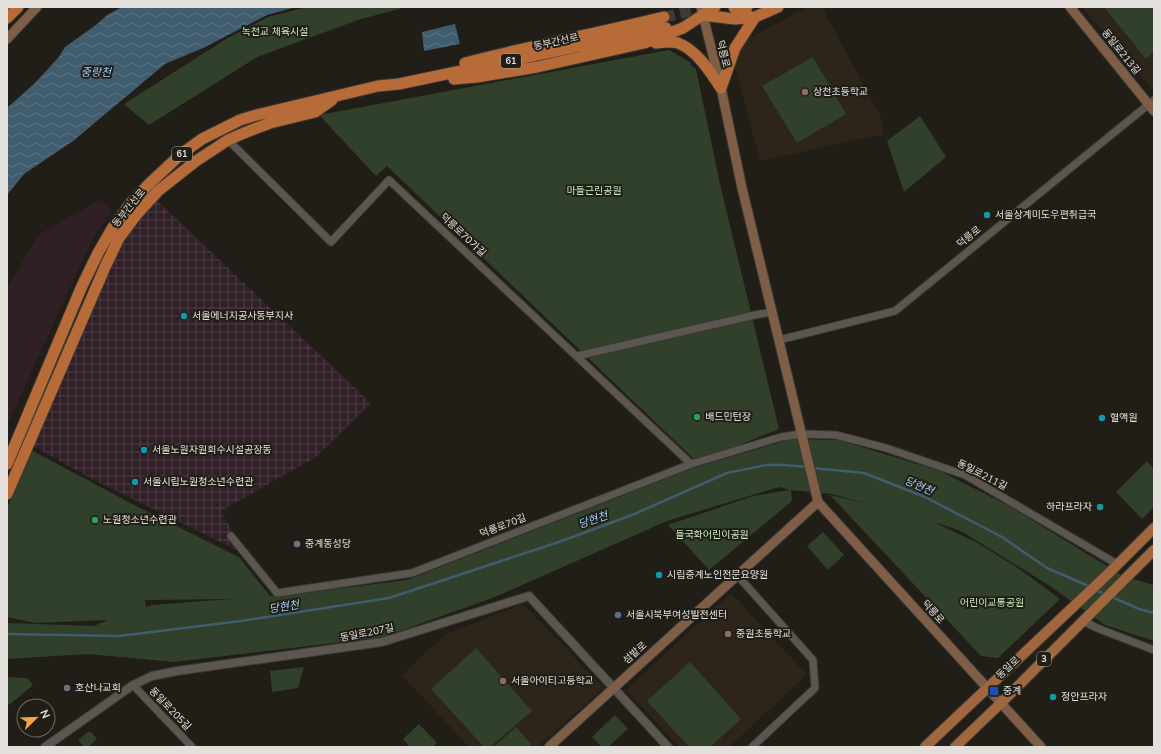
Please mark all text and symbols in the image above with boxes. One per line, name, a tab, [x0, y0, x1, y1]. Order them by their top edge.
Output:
park label: 녹천교 체육시설	[242, 25, 308, 39]
street label: 동일로213길	[1098, 26, 1144, 78]
street label: 동부간선로	[532, 30, 580, 54]
street label: 덕릉로	[713, 39, 733, 69]
road number: 61	[501, 54, 521, 68]
water label: 중랑천	[81, 65, 113, 80]
place label: 상천초등학교	[813, 85, 868, 99]
marker: 상천초등학교	[800, 87, 810, 97]
road number: 61	[172, 147, 192, 161]
park label: 마들근린공원	[566, 184, 622, 198]
street label: 동부간선로	[109, 186, 149, 230]
place label: 서울상계미도우편취급국	[995, 208, 1096, 222]
street label: 덕릉로70가길	[437, 210, 489, 260]
marker: 서울상계미도우편취급국	[982, 210, 992, 220]
street label: 덕릉로	[954, 223, 984, 251]
place label: 서울에너지공사동부지사	[192, 309, 294, 323]
marker: 서울에너지공사동부지사	[179, 311, 189, 321]
place label: 배드민턴장	[705, 410, 751, 424]
place label: 혈액원	[1110, 411, 1138, 425]
marker: 배드민턴장	[692, 412, 702, 422]
marker: 혈액원	[1097, 413, 1107, 423]
place label: 서울노원자원회수시설공장동	[152, 443, 272, 457]
marker: 서울노원자원회수시설공장동	[139, 445, 149, 455]
street label: 동일로211길	[954, 456, 1010, 494]
water label: 당현천	[902, 473, 938, 500]
place label: 서울시립노원청소년수련관	[143, 475, 254, 489]
marker: 서울시립노원청소년수련관	[130, 477, 140, 487]
place label: 하라프라자	[1046, 500, 1093, 514]
marker: 하라프라자	[1095, 502, 1105, 512]
water label: 당현천	[576, 507, 612, 532]
street label: 덕릉로70길	[478, 511, 528, 541]
place label: 노원청소년수련관	[103, 513, 177, 527]
marker: 노원청소년수련관	[90, 515, 100, 525]
park label: 들국화어린이공원	[675, 528, 749, 542]
place label: 중계동성당	[305, 537, 351, 551]
marker: 중계동성당	[292, 539, 302, 549]
place label: 시립중계노인전문요양원	[667, 568, 768, 582]
marker: 시립중계노인전문요양원	[654, 570, 664, 580]
park label: 어린이교통공원	[960, 596, 1024, 610]
water label: 당현천	[268, 597, 302, 617]
street label: 덕릉로	[919, 597, 947, 627]
place label: 서울시북부여성발전센터	[626, 608, 727, 622]
marker: 서울시북부여성발전센터	[613, 610, 623, 620]
street label: 동일로207길	[339, 621, 395, 645]
place label: 중원초등학교	[736, 627, 791, 641]
marker: 중원초등학교	[723, 629, 733, 639]
street label: 섬밭로	[620, 639, 650, 667]
road number: 3	[1037, 652, 1051, 666]
street label: 동일로	[993, 653, 1023, 683]
place label: 서울아이티고등학교	[511, 674, 594, 688]
marker: 서울아이티고등학교	[498, 676, 508, 686]
place label: 호산나교회	[75, 681, 121, 695]
marker: 호산나교회	[62, 683, 72, 693]
street label: 동일로205길	[146, 684, 194, 734]
place label: 중계	[1003, 684, 1021, 698]
marker: 중계	[988, 685, 1000, 697]
place label: 정안프라자	[1061, 690, 1108, 704]
marker: 정안프라자	[1048, 692, 1058, 702]
north arrow	[16, 698, 56, 738]
text: N	[36, 708, 53, 721]

